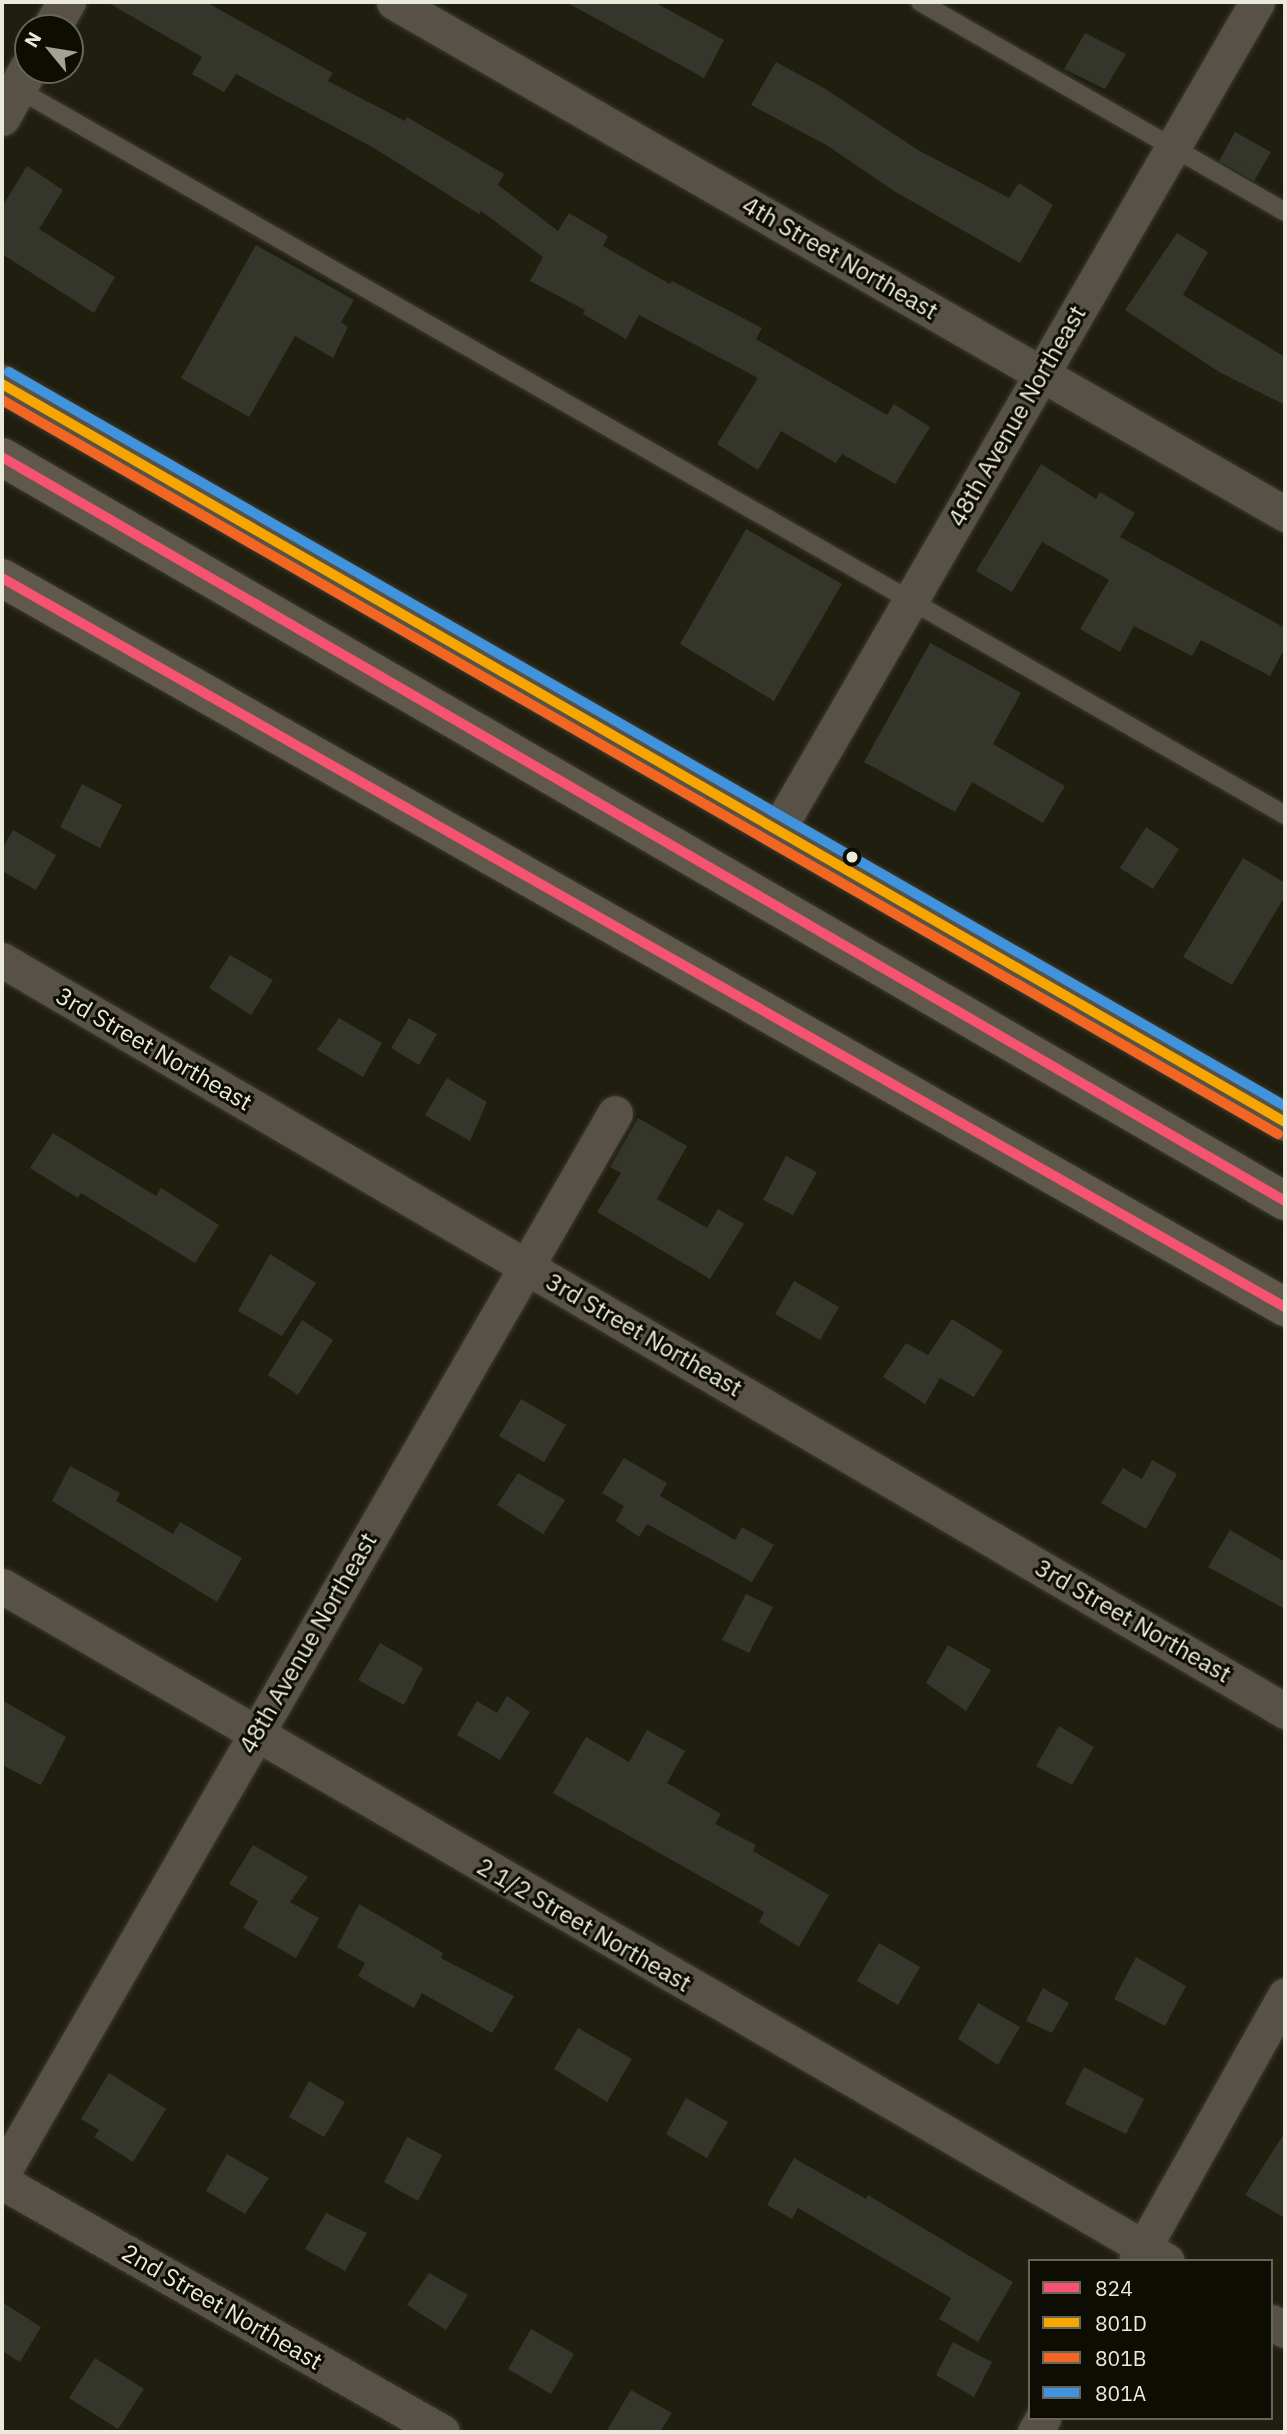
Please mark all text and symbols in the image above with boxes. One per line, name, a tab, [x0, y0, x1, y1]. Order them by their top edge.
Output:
north arrow	[14, 14, 84, 84]
text: N	[19, 28, 46, 51]
street label: 4th Street Northeast	[737, 190, 943, 326]
street label: 48th Avenue Northeast	[942, 301, 1092, 531]
unlabelled marker	[845, 850, 859, 864]
street label: 3rd Street Northeast	[51, 981, 257, 1117]
street label: 3rd Street Northeast	[541, 1267, 747, 1403]
street label: 48th Avenue Northeast	[233, 1528, 383, 1758]
street label: 3rd Street Northeast	[1030, 1553, 1236, 1689]
street label: 2 1/2 Street Northeast	[472, 1852, 696, 1998]
street label: 2nd Street Northeast	[117, 2238, 327, 2376]
legend	[1028, 2259, 1273, 2420]
text: 824	[1095, 2274, 1133, 2302]
text: 801D	[1095, 2309, 1147, 2337]
text: 801B	[1095, 2344, 1147, 2372]
text: 801A	[1095, 2379, 1146, 2407]

